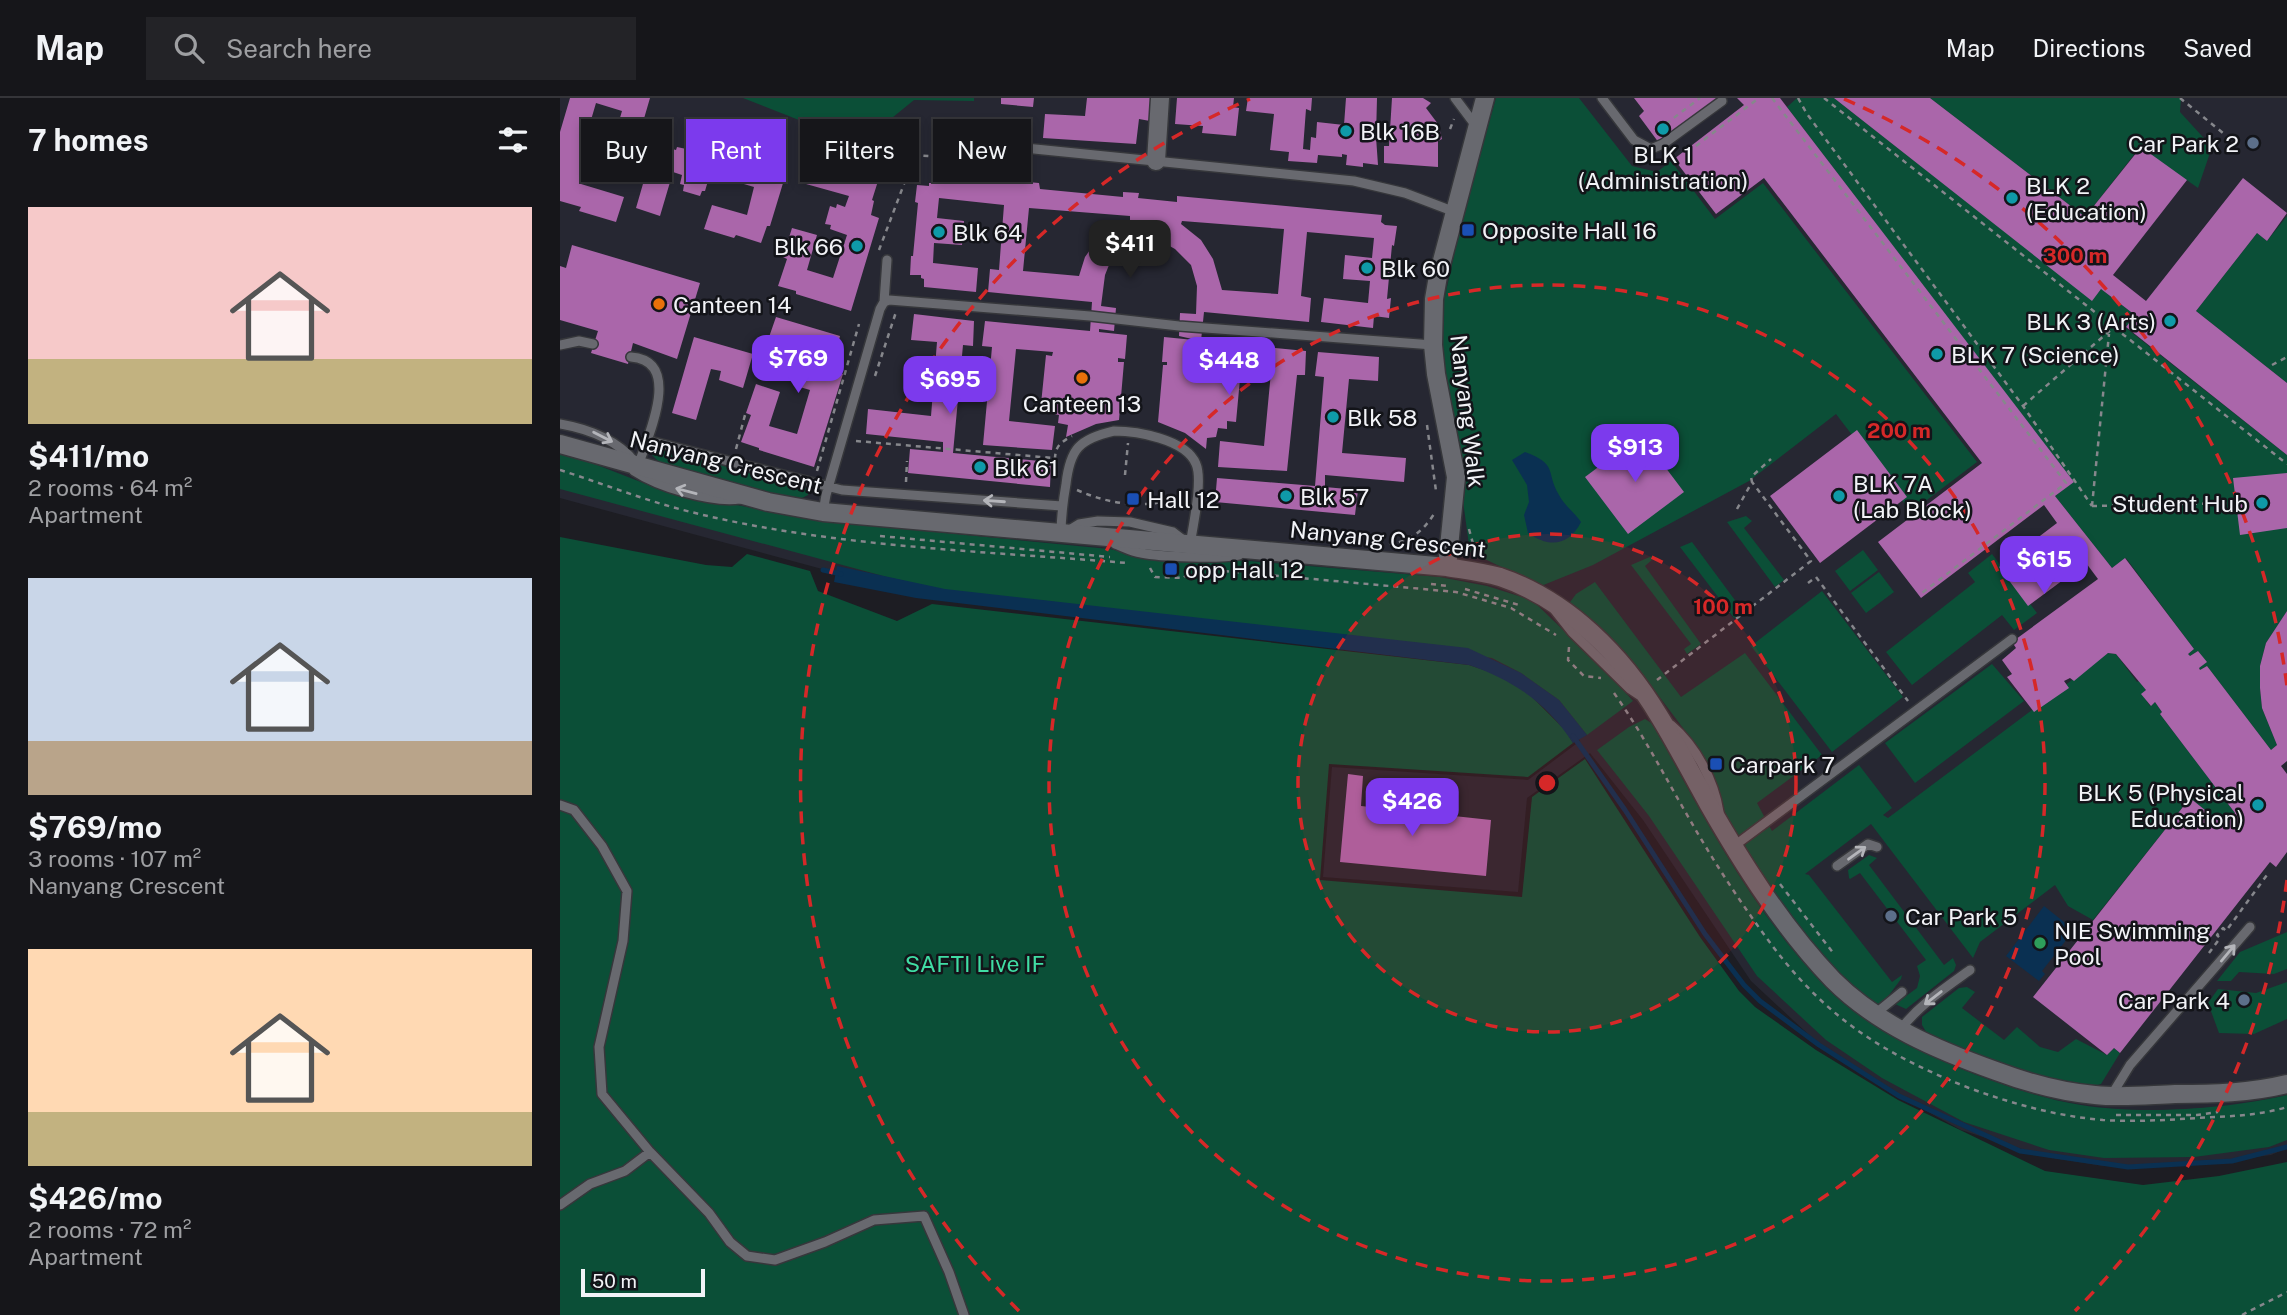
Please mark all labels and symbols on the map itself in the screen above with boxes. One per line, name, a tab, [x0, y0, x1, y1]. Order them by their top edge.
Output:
place label: Blk 16B	[1360, 118, 1440, 145]
marker: BLK 1 (Administration)	[1655, 121, 1671, 137]
marker: Blk 16B	[1338, 123, 1354, 139]
place label: Car Park 2	[2128, 130, 2239, 157]
marker: Car Park 2	[2245, 135, 2261, 151]
place label: BLK 1 (Administration)	[1578, 141, 1748, 194]
place label: BLK 2 (Education)	[2026, 172, 2147, 225]
marker: BLK 2 (Education)	[2004, 190, 2020, 206]
place label: Opposite Hall 16	[1482, 217, 1657, 244]
place label: Blk 64	[953, 219, 1023, 246]
pin: $411	[1089, 220, 1171, 280]
marker: Opposite Hall 16	[1460, 222, 1476, 238]
marker: Blk 64	[931, 224, 947, 240]
place label: Blk 66	[774, 233, 843, 260]
marker: Blk 66	[849, 238, 865, 254]
text: 300 m	[2043, 243, 2107, 268]
place label: Blk 60	[1381, 255, 1450, 282]
marker: Blk 60	[1359, 260, 1375, 276]
place label: Canteen 14	[673, 291, 792, 318]
marker: Canteen 14	[651, 296, 667, 312]
place label: BLK 3 (Arts)	[2026, 308, 2156, 335]
marker: BLK 3 (Arts)	[2162, 313, 2178, 329]
street label: Nanyang Walk	[1445, 333, 1491, 489]
pin: $769	[757, 336, 839, 395]
pin: $448	[1188, 338, 1270, 397]
place label: BLK 7 (Science)	[1951, 341, 2120, 368]
marker: BLK 7 (Science)	[1929, 346, 1945, 362]
pin: $695	[909, 356, 991, 416]
marker: Canteen 13	[1074, 370, 1090, 386]
place label: Canteen 13	[1023, 390, 1141, 417]
place label: Blk 58	[1347, 404, 1417, 431]
marker: Blk 58	[1325, 409, 1341, 425]
text: 200 m	[1867, 418, 1931, 443]
pin: $913	[1594, 424, 1676, 484]
street label: Nanyang Crescent	[627, 425, 825, 499]
one-way arrow	[592, 431, 613, 445]
place label: Blk 61	[994, 454, 1058, 481]
marker: Blk 61	[972, 459, 988, 475]
place label: BLK 7A (Lab Block)	[1853, 470, 1972, 523]
place label: Blk 57	[1300, 483, 1369, 510]
one-way arrow	[675, 484, 697, 497]
place label: Hall 12	[1147, 486, 1220, 513]
marker: Blk 57	[1278, 488, 1294, 504]
marker: BLK 7A (Lab Block)	[1831, 488, 1847, 504]
place label: Student Hub	[2112, 490, 2248, 517]
marker: Hall 12	[1125, 491, 1141, 507]
one-way arrow	[983, 494, 1005, 507]
marker: Student Hub	[2254, 495, 2270, 511]
street label: Nanyang Crescent	[1289, 515, 1487, 563]
pin: $615	[2003, 536, 2085, 596]
place label: opp Hall 12	[1185, 556, 1303, 583]
marker: opp Hall 12	[1163, 561, 1179, 577]
text: 100 m	[1693, 594, 1753, 619]
place label: Carpark 7	[1730, 751, 1835, 778]
marker: Carpark 7	[1708, 756, 1724, 772]
centre of rings	[1535, 771, 1559, 795]
pin: $426	[1371, 778, 1453, 838]
place label: BLK 5 (Physical Education)	[2078, 779, 2244, 832]
marker: BLK 5 (Physical Education)	[2250, 797, 2266, 813]
one-way arrow	[1847, 846, 1866, 860]
place label: Car Park 5	[1905, 903, 2017, 930]
marker: Car Park 5	[1883, 908, 1899, 924]
place label: NIE Swimming Pool	[2054, 917, 2210, 970]
marker: NIE Swimming Pool	[2032, 935, 2048, 951]
one-way arrow	[2220, 945, 2235, 963]
park label: SAFTI Live IF	[905, 950, 1045, 977]
place label: Car Park 4	[2118, 987, 2230, 1014]
one-way arrow	[1924, 990, 1942, 1005]
marker: Car Park 4	[2236, 992, 2252, 1008]
scale bar	[581, 1266, 705, 1298]

